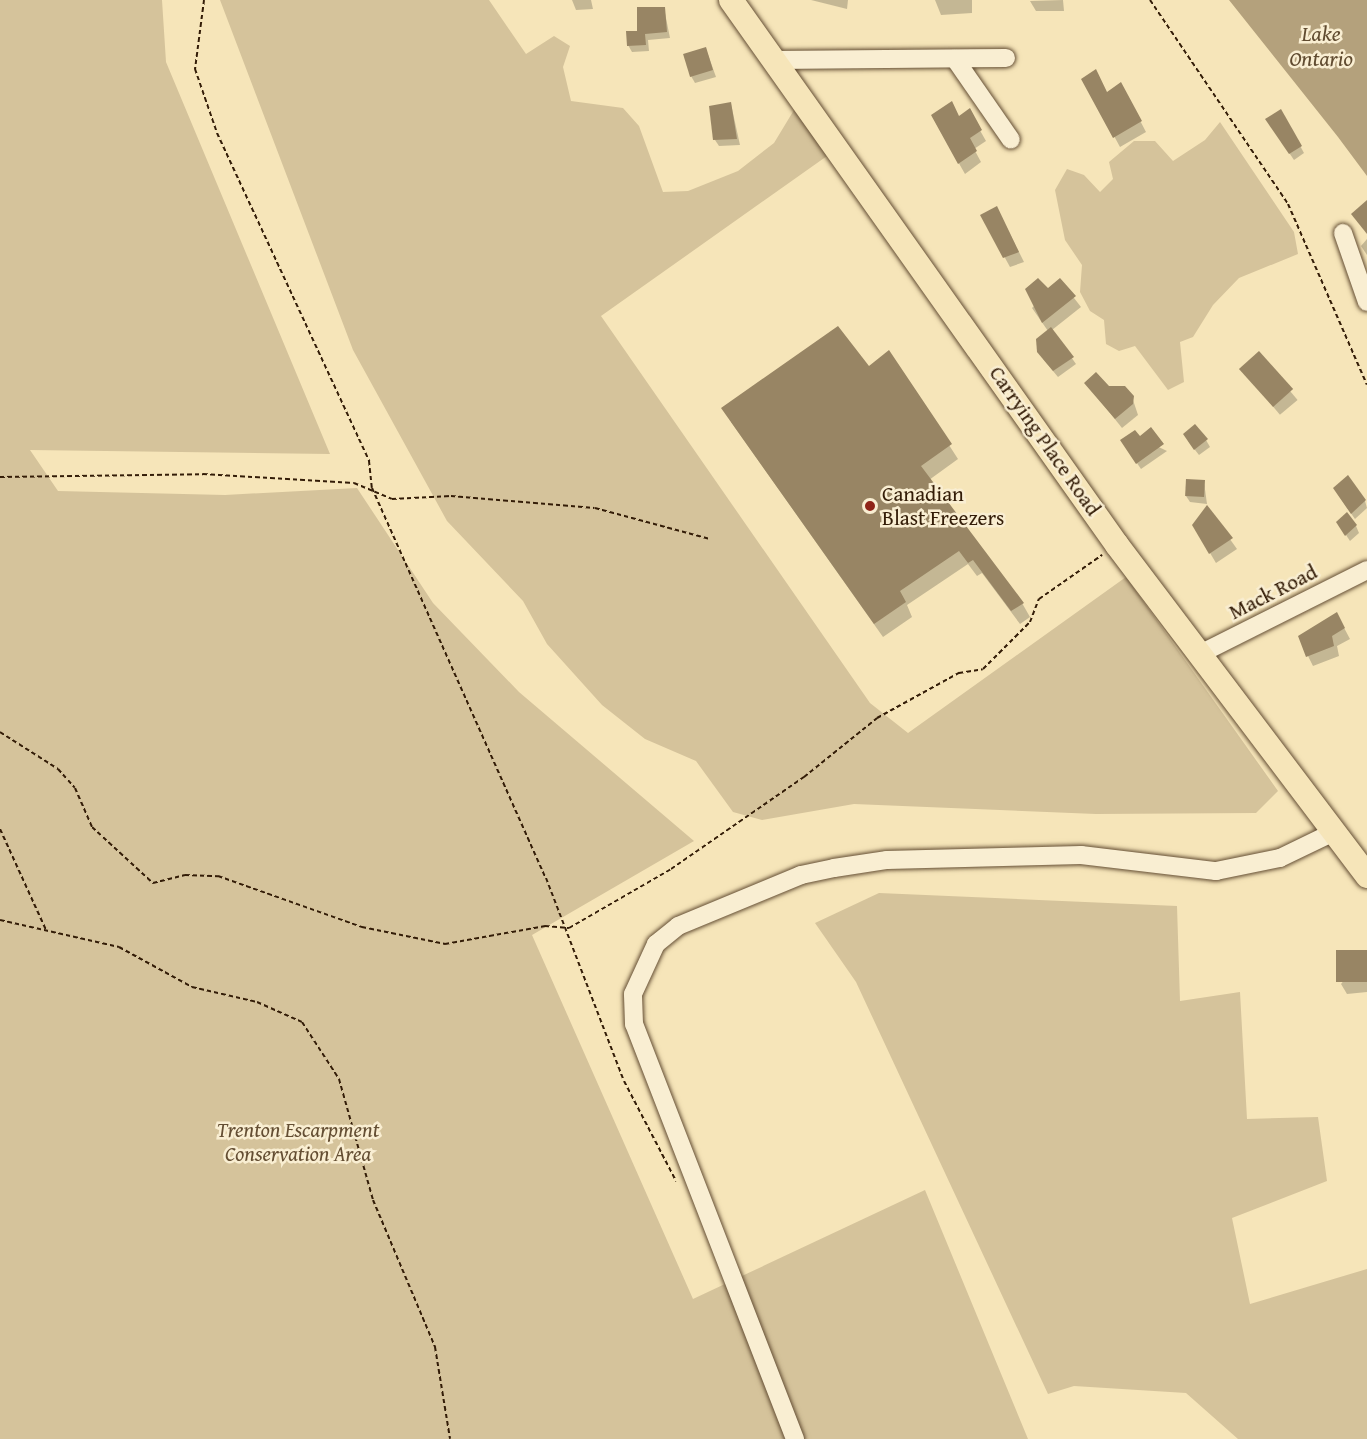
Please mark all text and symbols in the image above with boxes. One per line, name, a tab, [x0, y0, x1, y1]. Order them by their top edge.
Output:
water label: Lake Ontario	[1289, 20, 1353, 72]
street label: Carrying Place Road	[984, 361, 1106, 521]
place label: Canadian Blast Freezers	[882, 481, 1004, 531]
marker: Canadian Blast Freezers	[863, 499, 877, 513]
street label: Mack Road	[1225, 559, 1321, 625]
park label: Trenton Escarpment Conservation Area	[217, 1117, 379, 1167]

